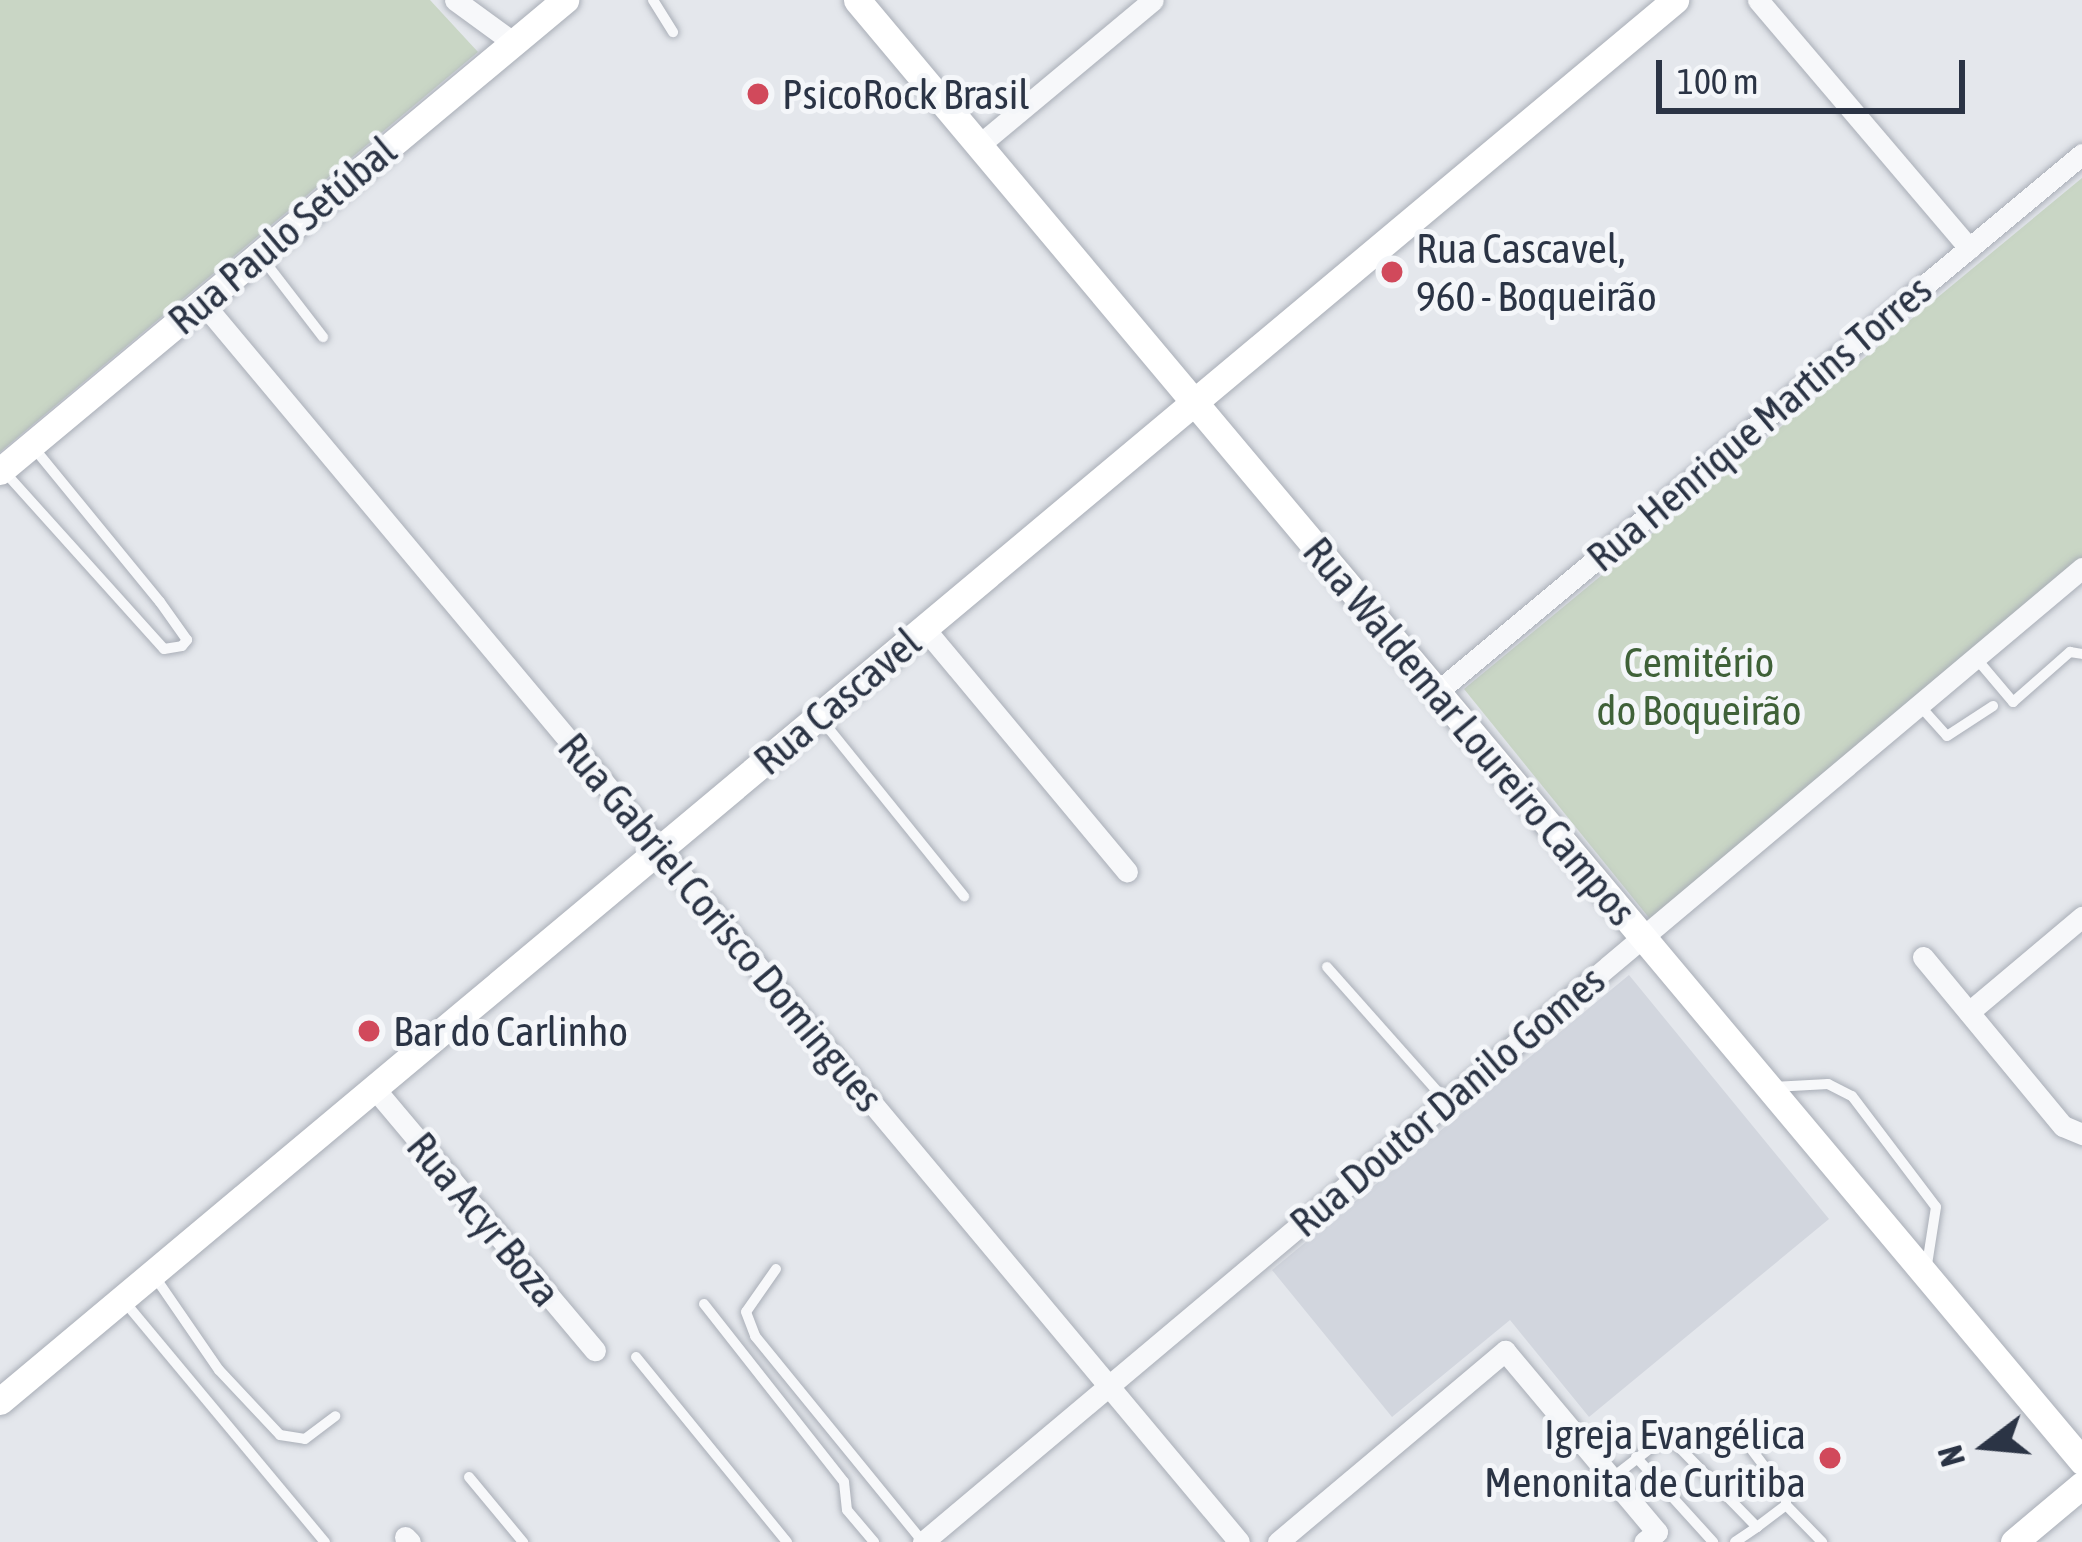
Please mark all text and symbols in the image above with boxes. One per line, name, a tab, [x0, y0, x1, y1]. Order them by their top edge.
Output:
scale bar	[1662, 36, 1971, 110]
text: 100 m	[1677, 60, 1759, 102]
place label: PsicoRock Brasil	[782, 69, 1029, 119]
marker: PsicoRock Brasil	[745, 81, 771, 107]
street label: Rua Paulo Setúbal	[158, 125, 406, 345]
place label: Rua Cascavel, 960 - Boqueirão	[1416, 223, 1657, 322]
marker: Rua Cascavel, 960 - Boqueirão	[1379, 259, 1405, 285]
street label: Rua Henrique Martins Torres	[1577, 264, 1941, 582]
street label: Rua Waldemar Loureiro Campos	[1293, 527, 1647, 935]
street label: Rua Cascavel	[743, 617, 931, 785]
park label: Cemitério do Boqueirão	[1597, 637, 1801, 736]
street label: Rua Gabriel Corisco Domingues	[548, 722, 894, 1122]
street label: Rua Doutor Danilo Gomes	[1279, 955, 1615, 1247]
place label: Bar do Carlinho	[393, 1006, 628, 1056]
marker: Bar do Carlinho	[356, 1018, 382, 1044]
street label: Rua Acyr Boza	[397, 1122, 571, 1316]
north arrow	[1926, 1386, 2046, 1506]
place label: Igreja Evangélica Menonita de Curitiba	[1484, 1409, 1806, 1508]
text: N	[1930, 1441, 1972, 1471]
marker: Igreja Evangélica Menonita de Curitiba	[1817, 1445, 1843, 1471]

